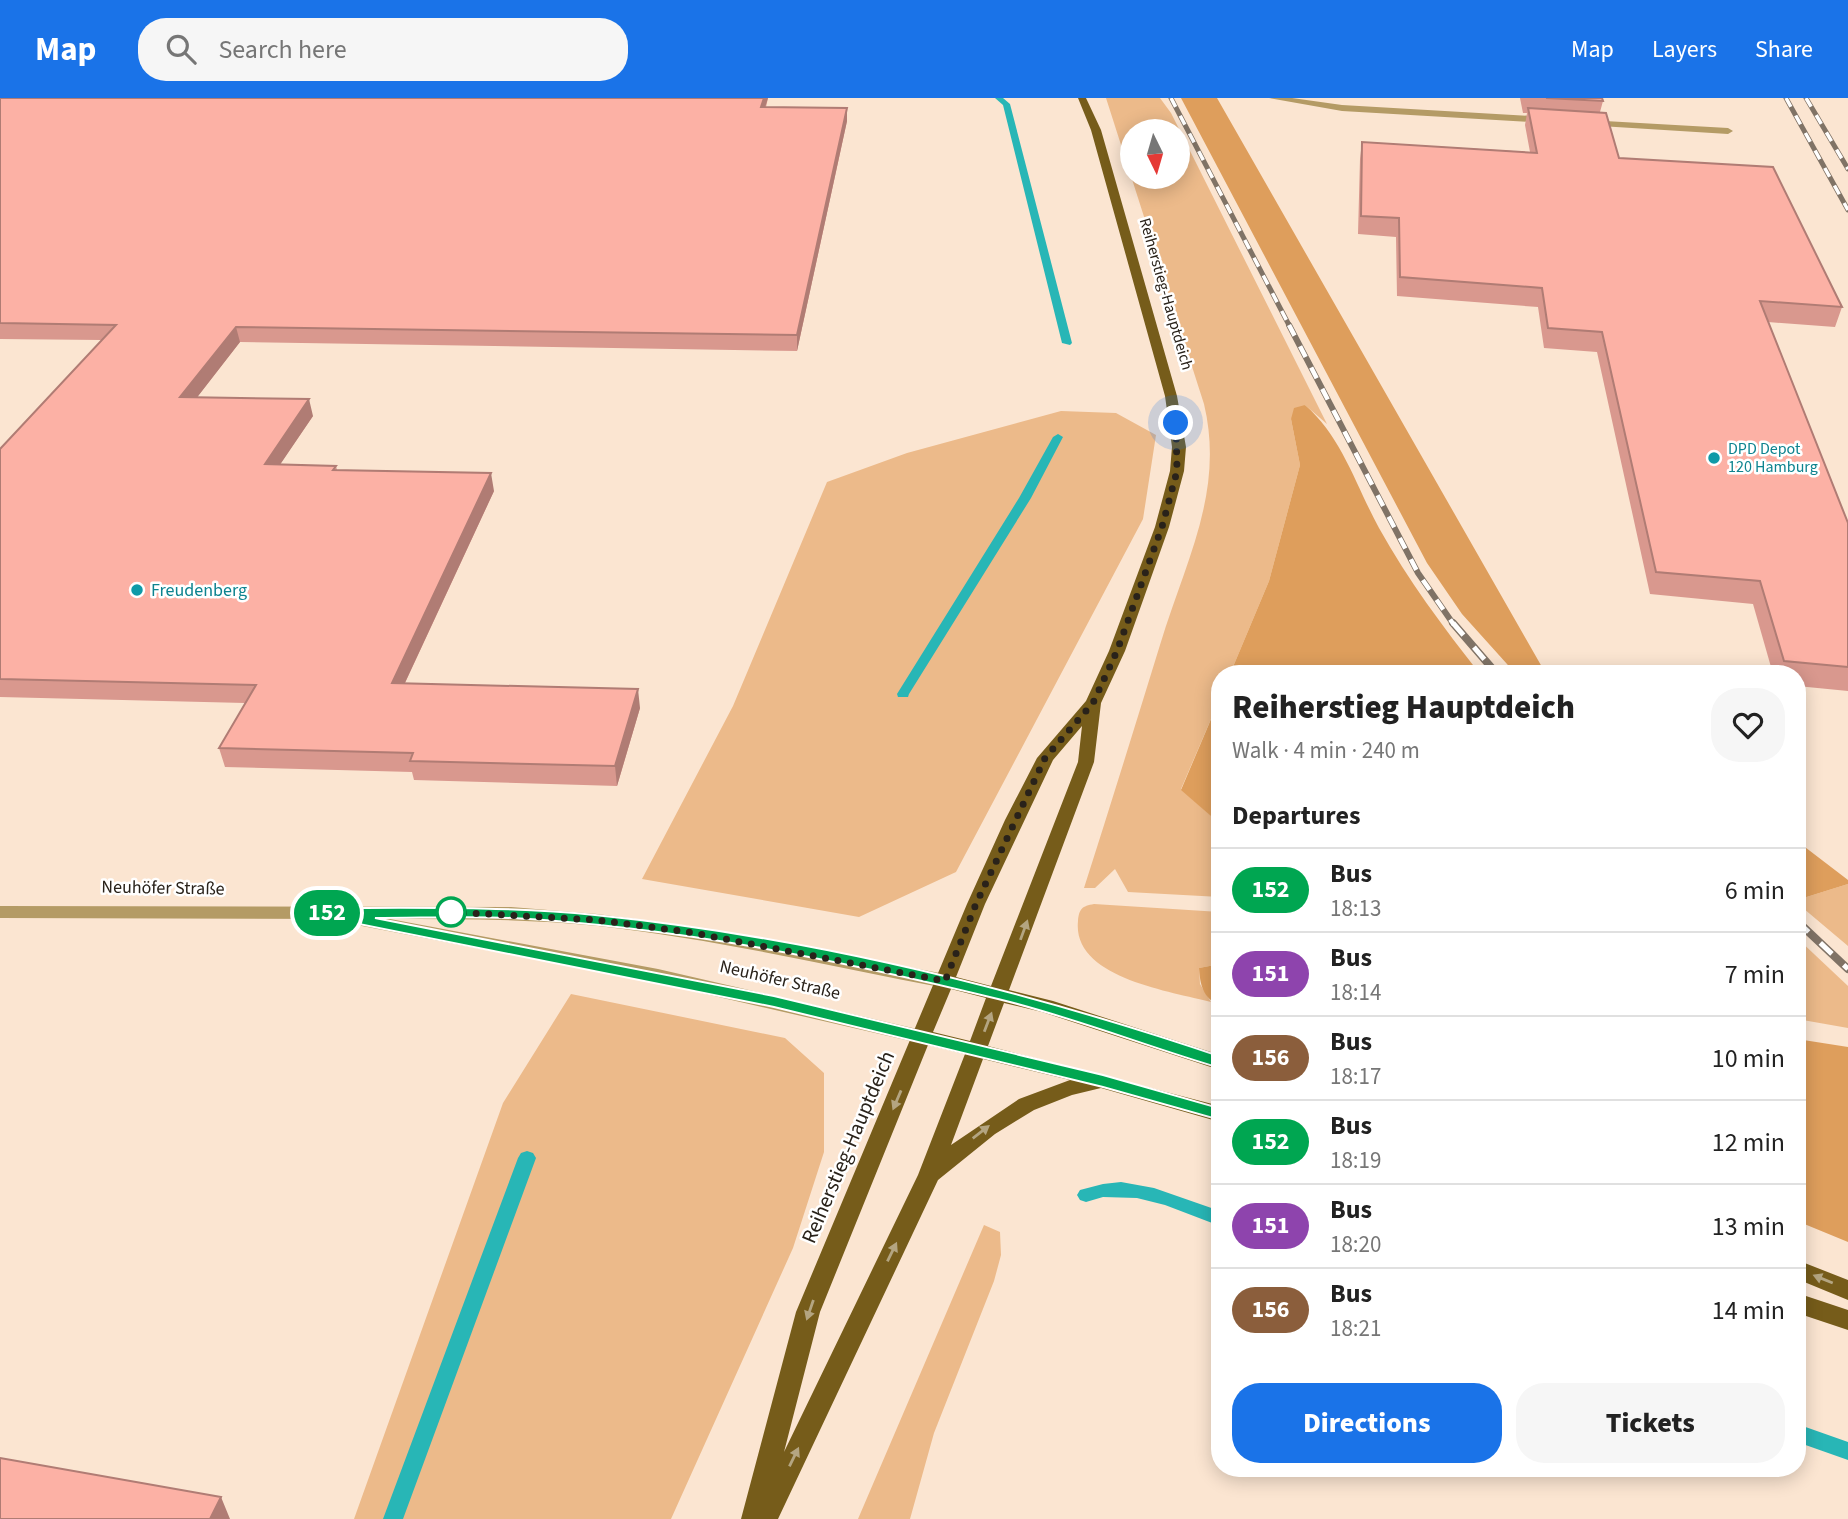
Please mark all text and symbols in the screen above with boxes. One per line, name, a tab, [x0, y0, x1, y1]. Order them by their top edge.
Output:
search box	[138, 18, 628, 81]
text: Map	[35, 26, 96, 73]
icon: search	[162, 30, 200, 68]
text: Search here	[218, 31, 347, 68]
text: Map	[1571, 32, 1614, 67]
text: Layers	[1652, 32, 1717, 67]
text: Share	[1755, 32, 1813, 67]
north arrow	[1120, 119, 1190, 189]
map controls	[1120, 119, 1190, 189]
street label: Reiherstieg-Hauptdeich	[1134, 215, 1198, 373]
your location	[1158, 405, 1193, 440]
place label: DPD Depot 120 Hamburg	[1728, 438, 1818, 478]
marker: DPD Depot 120 Hamburg	[1706, 450, 1722, 466]
place label: Freudenberg	[151, 578, 247, 603]
marker: Freudenberg	[129, 582, 145, 598]
text: Reiherstieg Hauptdeich	[1232, 684, 1575, 731]
button: heart	[1711, 688, 1785, 762]
text: Walk · 4 min · 240 m	[1232, 734, 1420, 767]
text: Departures	[1232, 797, 1360, 834]
text: Bus	[1330, 855, 1372, 892]
text: 152	[1251, 872, 1290, 907]
text: 6 min	[1725, 872, 1785, 909]
street label: Neuhöfer Straße	[101, 874, 225, 902]
line badge: 152	[287, 890, 367, 936]
text: 18:13	[1330, 892, 1381, 925]
text: 152	[308, 895, 346, 930]
unlabelled marker	[436, 897, 466, 927]
one-way arrow	[1018, 919, 1029, 940]
text: Bus	[1330, 939, 1372, 976]
street label: Neuhöfer Straße	[717, 954, 843, 1006]
text: 151	[1251, 956, 1290, 991]
text: 7 min	[1725, 956, 1785, 993]
text: 18:14	[1330, 976, 1381, 1009]
one-way arrow	[983, 1012, 994, 1033]
text: Bus	[1330, 1023, 1372, 1060]
text: 156	[1251, 1040, 1290, 1075]
text: 10 min	[1712, 1040, 1785, 1077]
street label: Reiherstieg-Hauptdeich	[794, 1046, 902, 1248]
text: 18:17	[1330, 1060, 1381, 1093]
one-way arrow	[891, 1090, 902, 1111]
text: Bus	[1330, 1107, 1372, 1144]
one-way arrow	[972, 1124, 990, 1139]
text: 152	[1251, 1124, 1290, 1159]
text: 12 min	[1712, 1124, 1785, 1161]
text: 18:19	[1330, 1144, 1381, 1177]
text: Bus	[1330, 1191, 1372, 1228]
text: 151	[1251, 1208, 1290, 1243]
text: 13 min	[1712, 1208, 1785, 1245]
text: 18:20	[1330, 1228, 1381, 1261]
one-way arrow	[886, 1242, 898, 1262]
one-way arrow	[1812, 1274, 1833, 1285]
text: Bus	[1330, 1275, 1372, 1312]
text: 156	[1251, 1292, 1290, 1327]
text: 14 min	[1712, 1292, 1785, 1329]
one-way arrow	[804, 1300, 815, 1321]
text: 18:21	[1330, 1312, 1381, 1345]
button: Directions	[1232, 1383, 1502, 1463]
button: Tickets	[1516, 1383, 1785, 1463]
one-way arrow	[788, 1447, 800, 1467]

